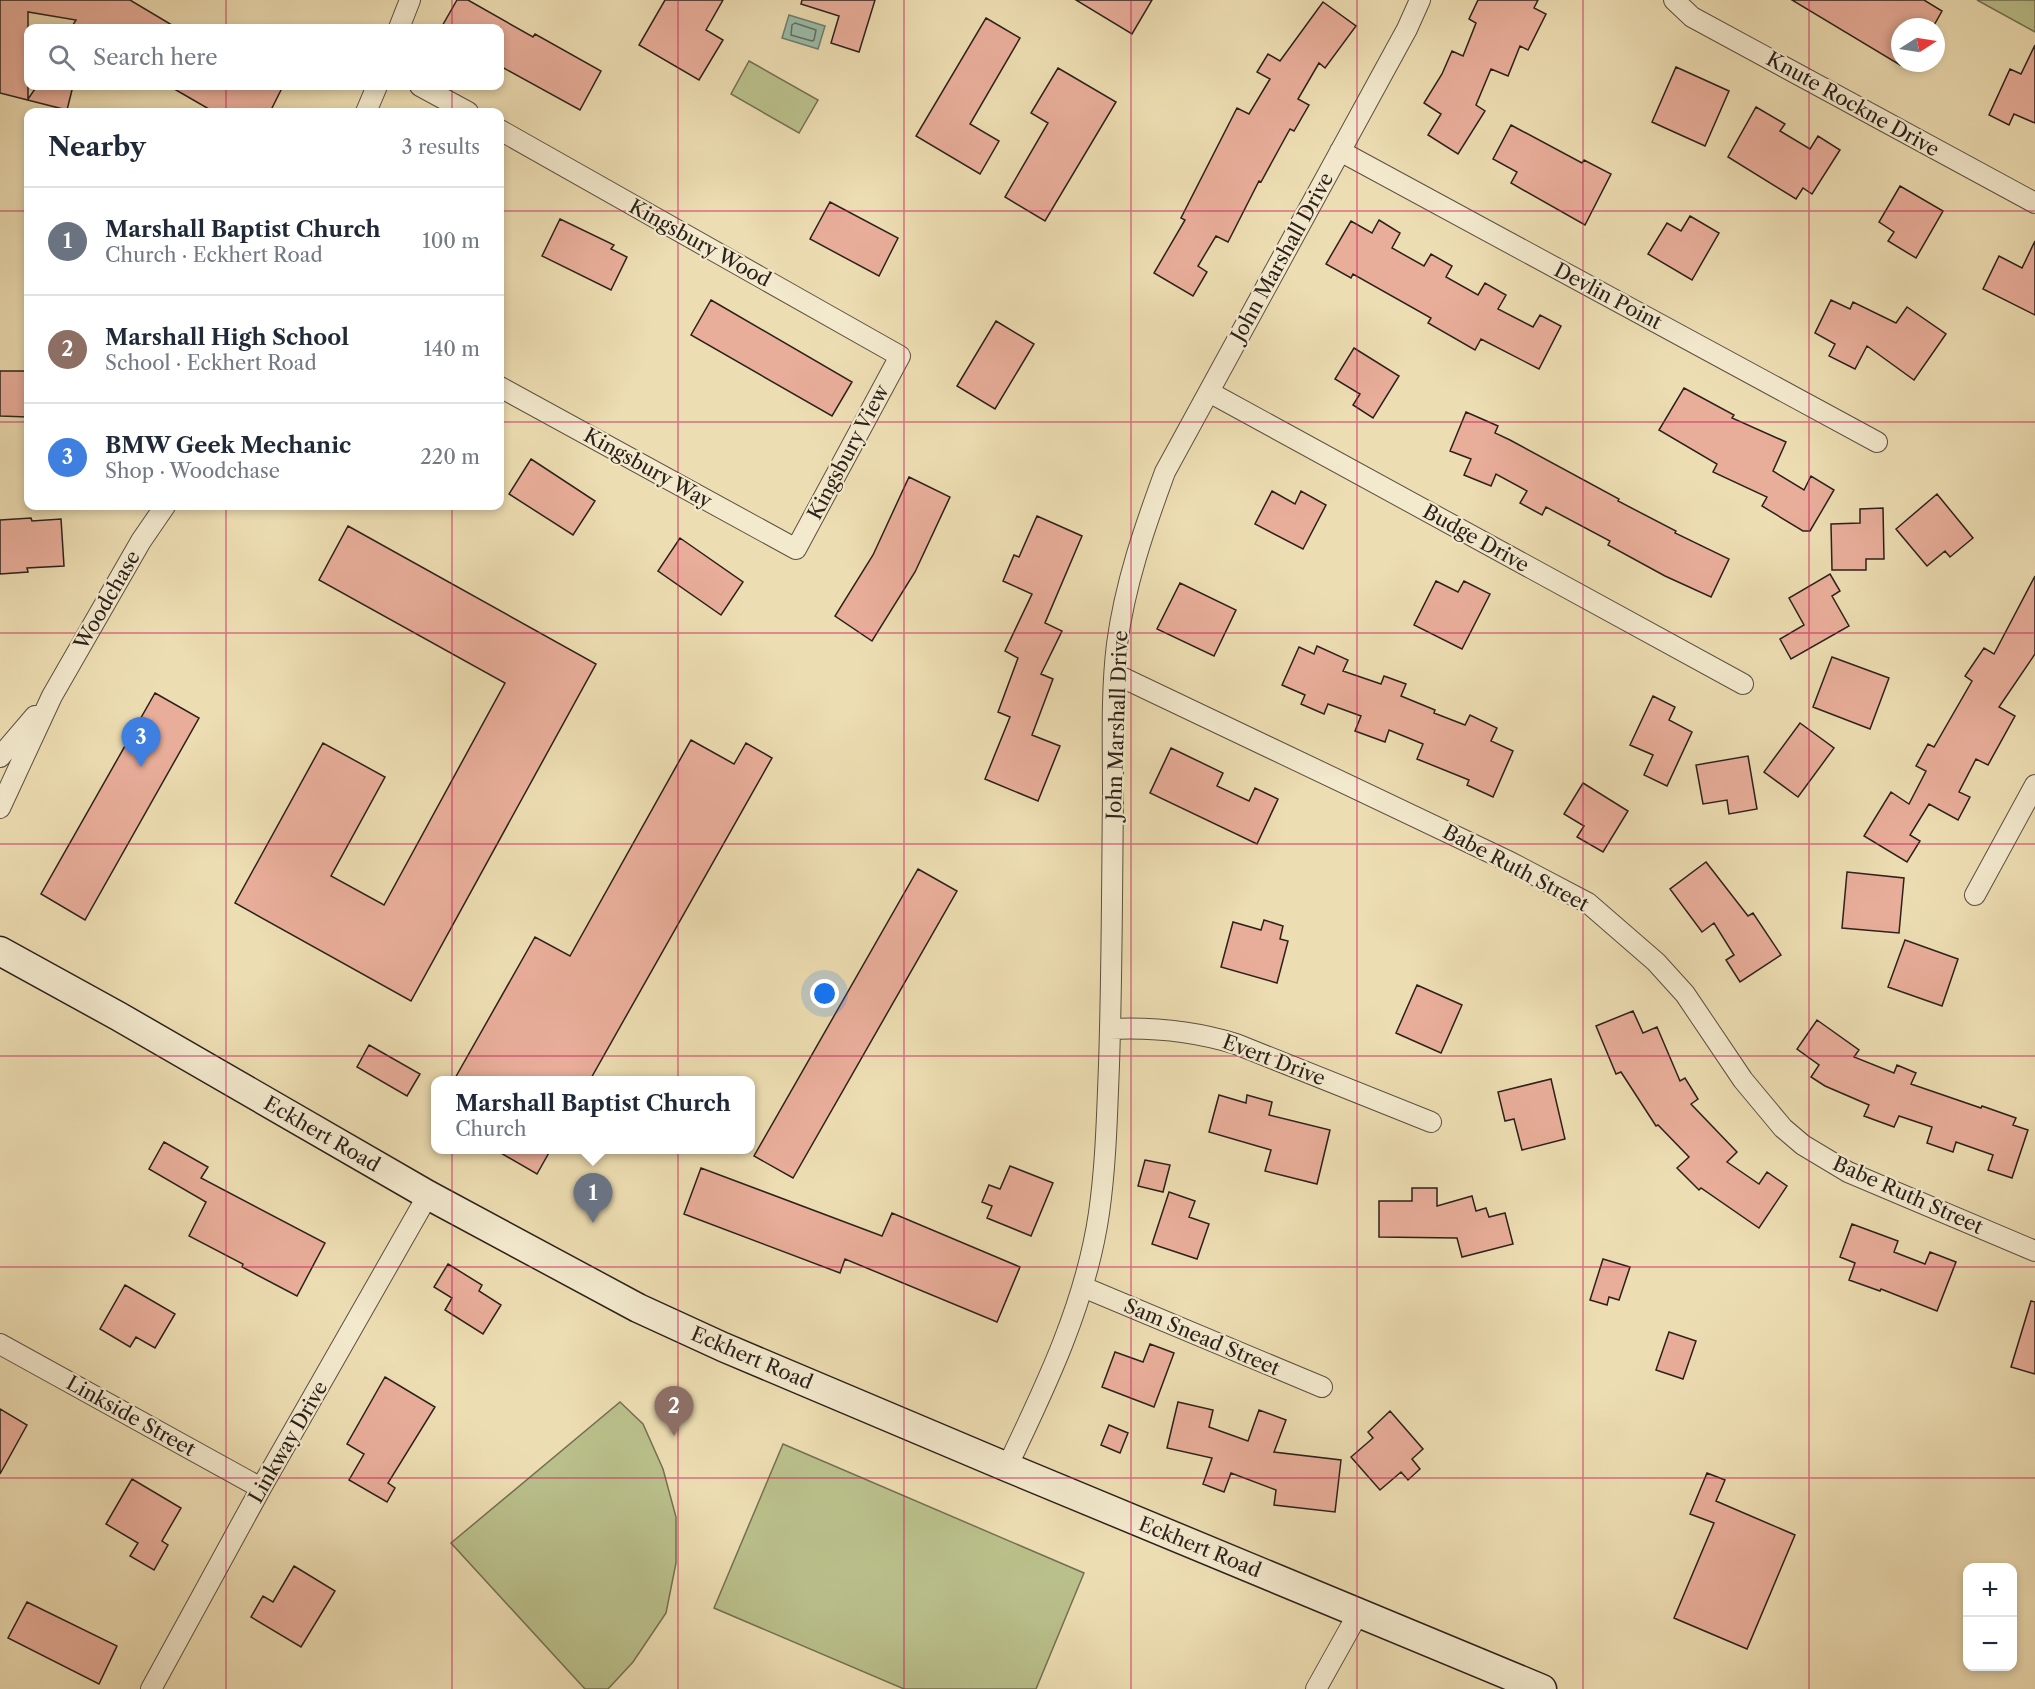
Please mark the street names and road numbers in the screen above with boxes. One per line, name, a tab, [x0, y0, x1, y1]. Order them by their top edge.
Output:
street label: Knute Rockne Drive	[1762, 47, 1944, 161]
street label: John Marshall Drive	[1224, 168, 1338, 348]
street label: Kingsbury Wood	[625, 194, 775, 292]
street label: Devlin Point	[1550, 258, 1666, 334]
street label: Kingsbury View	[802, 380, 894, 524]
street label: Kingsbury Way	[580, 423, 717, 513]
street label: Budge Drive	[1419, 499, 1533, 577]
street label: Woodchase	[69, 546, 145, 655]
street label: John Marshall Drive	[1102, 630, 1132, 823]
street label: Babe Ruth Street	[1439, 819, 1593, 917]
street label: Evert Drive	[1219, 1029, 1329, 1091]
street label: Eckhert Road	[260, 1091, 384, 1177]
street label: Babe Ruth Street	[1829, 1151, 1987, 1239]
street label: Sam Snead Street	[1121, 1293, 1283, 1381]
street label: Eckhert Road	[688, 1322, 816, 1394]
street label: Linkside Street	[62, 1371, 200, 1461]
street label: Linkway Drive	[243, 1377, 333, 1507]
street label: Eckhert Road	[1135, 1512, 1265, 1582]

